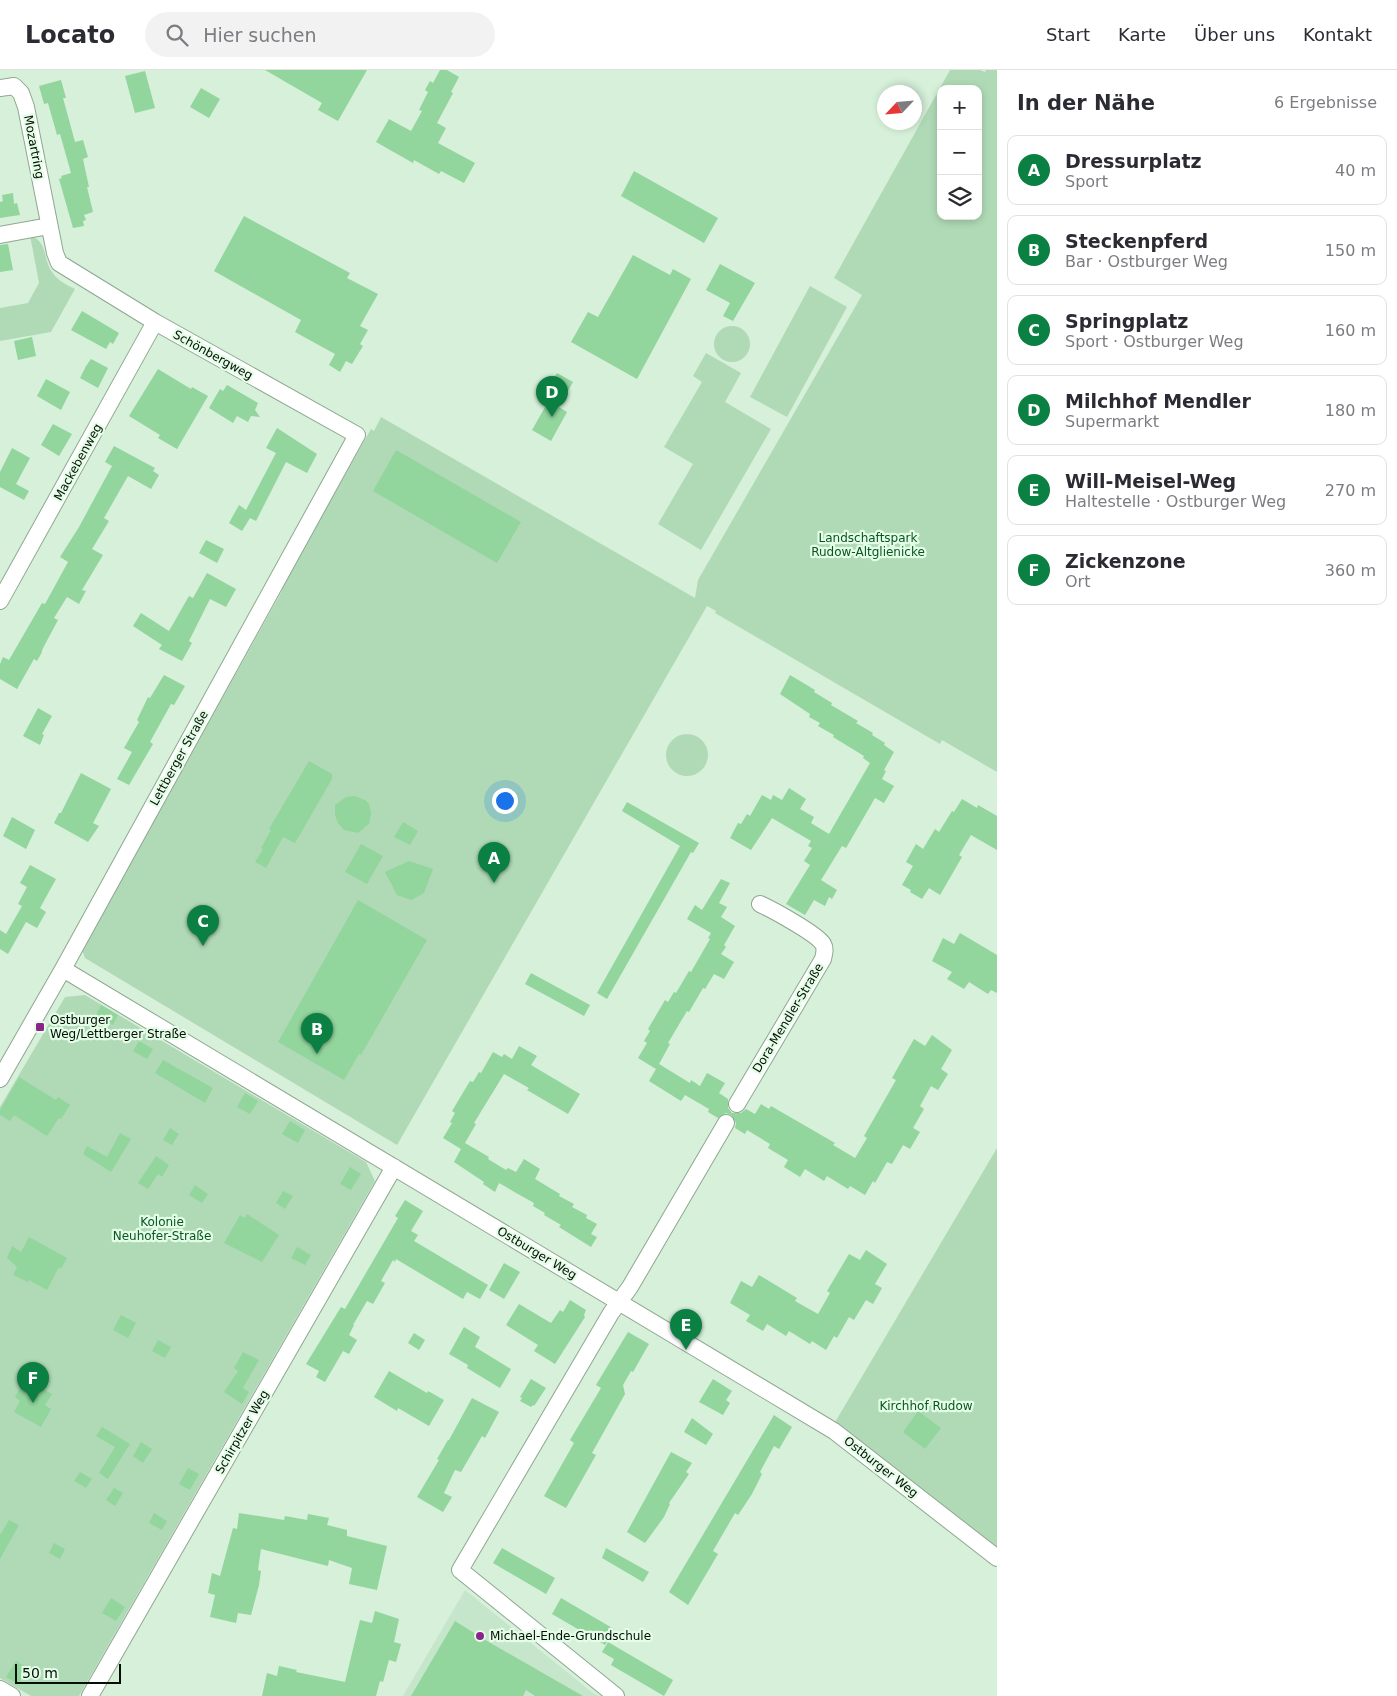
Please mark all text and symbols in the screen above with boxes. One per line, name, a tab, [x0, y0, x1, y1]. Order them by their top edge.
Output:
search box	[145, 12, 495, 57]
text: Locato	[25, 21, 115, 49]
icon: search	[163, 21, 191, 49]
text: Hier suchen	[203, 24, 316, 46]
text: Start	[1046, 24, 1090, 45]
text: Karte	[1118, 24, 1166, 45]
text: Über uns	[1194, 24, 1275, 45]
text: Kontakt	[1303, 24, 1372, 45]
north arrow	[877, 85, 922, 130]
map controls	[937, 85, 982, 220]
button: +	[937, 85, 982, 130]
text: In der Nähe	[1017, 91, 1155, 115]
text: 6 Ergebnisse	[1274, 93, 1377, 112]
street label: Mozartring	[21, 114, 47, 180]
button: −	[937, 130, 982, 175]
text: Dressurplatz	[1065, 150, 1202, 172]
text: A	[1028, 161, 1040, 180]
text: 40 m	[1335, 161, 1376, 180]
text: Sport	[1065, 172, 1108, 191]
button: layers	[937, 175, 982, 220]
text: Steckenpferd	[1065, 230, 1208, 252]
text: B	[1028, 241, 1040, 260]
text: 150 m	[1325, 241, 1376, 260]
text: Bar · Ostburger Weg	[1065, 252, 1228, 271]
text: Springplatz	[1065, 310, 1188, 332]
text: C	[1028, 321, 1040, 340]
text: 160 m	[1325, 321, 1376, 340]
street label: Schönbergweg	[171, 327, 255, 383]
text: Sport · Ostburger Weg	[1065, 332, 1244, 351]
pin: D	[536, 376, 568, 417]
text: Milchhof Mendler	[1065, 390, 1251, 412]
text: D	[1027, 401, 1041, 420]
text: 180 m	[1325, 401, 1376, 420]
text: Supermarkt	[1065, 412, 1159, 431]
street label: Mackebenweg	[51, 421, 105, 503]
text: Will-Meisel-Weg	[1065, 470, 1236, 492]
text: E	[1029, 481, 1039, 500]
text: 270 m	[1325, 481, 1376, 500]
text: Haltestelle · Ostburger Weg	[1065, 492, 1286, 511]
park label: Landschaftspark Rudow-Altglienicke	[811, 531, 925, 559]
text: Zickenzone	[1065, 550, 1186, 572]
text: F	[1029, 561, 1039, 580]
text: 360 m	[1325, 561, 1376, 580]
text: Ort	[1065, 572, 1090, 591]
street label: Lettberger Straße	[147, 708, 211, 808]
your location	[492, 788, 518, 814]
pin: A	[478, 842, 510, 883]
pin: C	[187, 905, 219, 946]
street label: Dora-Mendler-Straße	[750, 961, 826, 1075]
place label: Ostburger Weg/Lettberger Straße	[50, 1013, 187, 1041]
pin: B	[301, 1013, 333, 1054]
marker: Ostburger Weg/Lettberger Straße	[34, 1021, 46, 1033]
park label: Kolonie Neuhofer-Straße	[113, 1215, 211, 1243]
street label: Ostburger Weg	[495, 1224, 579, 1282]
pin: E	[670, 1309, 702, 1350]
pin: F	[17, 1362, 49, 1403]
street label: Schirpitzer Weg	[212, 1388, 272, 1476]
park label: Kirchhof Rudow	[879, 1399, 973, 1413]
street label: Ostburger Weg	[841, 1434, 921, 1500]
place label: Michael-Ende-Grundschule	[490, 1629, 651, 1643]
marker: Michael-Ende-Grundschule	[474, 1630, 486, 1642]
scale bar	[15, 1661, 121, 1684]
text: 50 m	[22, 1665, 58, 1681]

